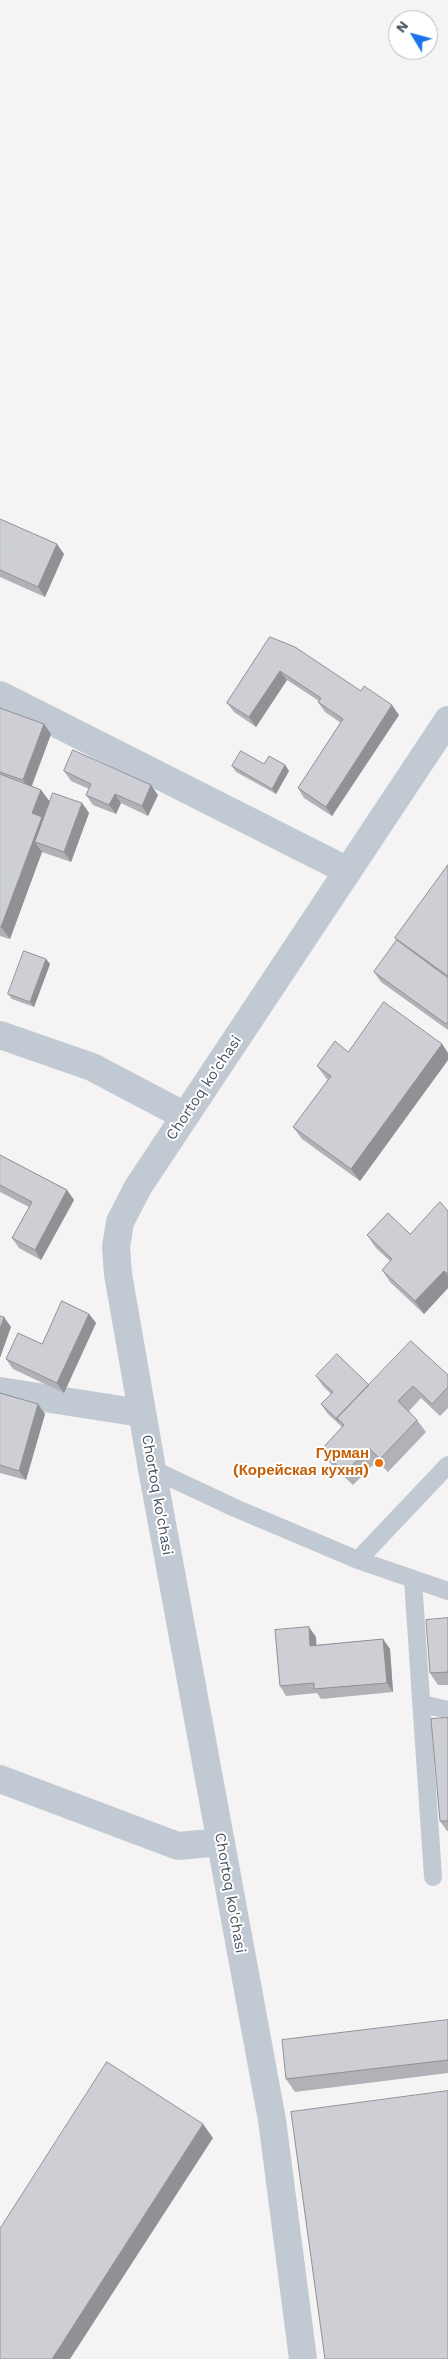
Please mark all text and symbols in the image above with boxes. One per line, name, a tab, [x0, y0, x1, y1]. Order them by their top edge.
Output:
north arrow	[388, 10, 438, 60]
text: N	[392, 18, 411, 36]
street label: Chortoq ko'chasi	[162, 1032, 246, 1144]
street label: Chortoq ko'chasi	[138, 1433, 176, 1557]
place label: Гурман (Корейская кухня)	[233, 1445, 369, 1480]
marker: Гурман (Корейская кухня)	[373, 1457, 385, 1469]
street label: Chortoq ko'chasi	[211, 1831, 249, 1955]

